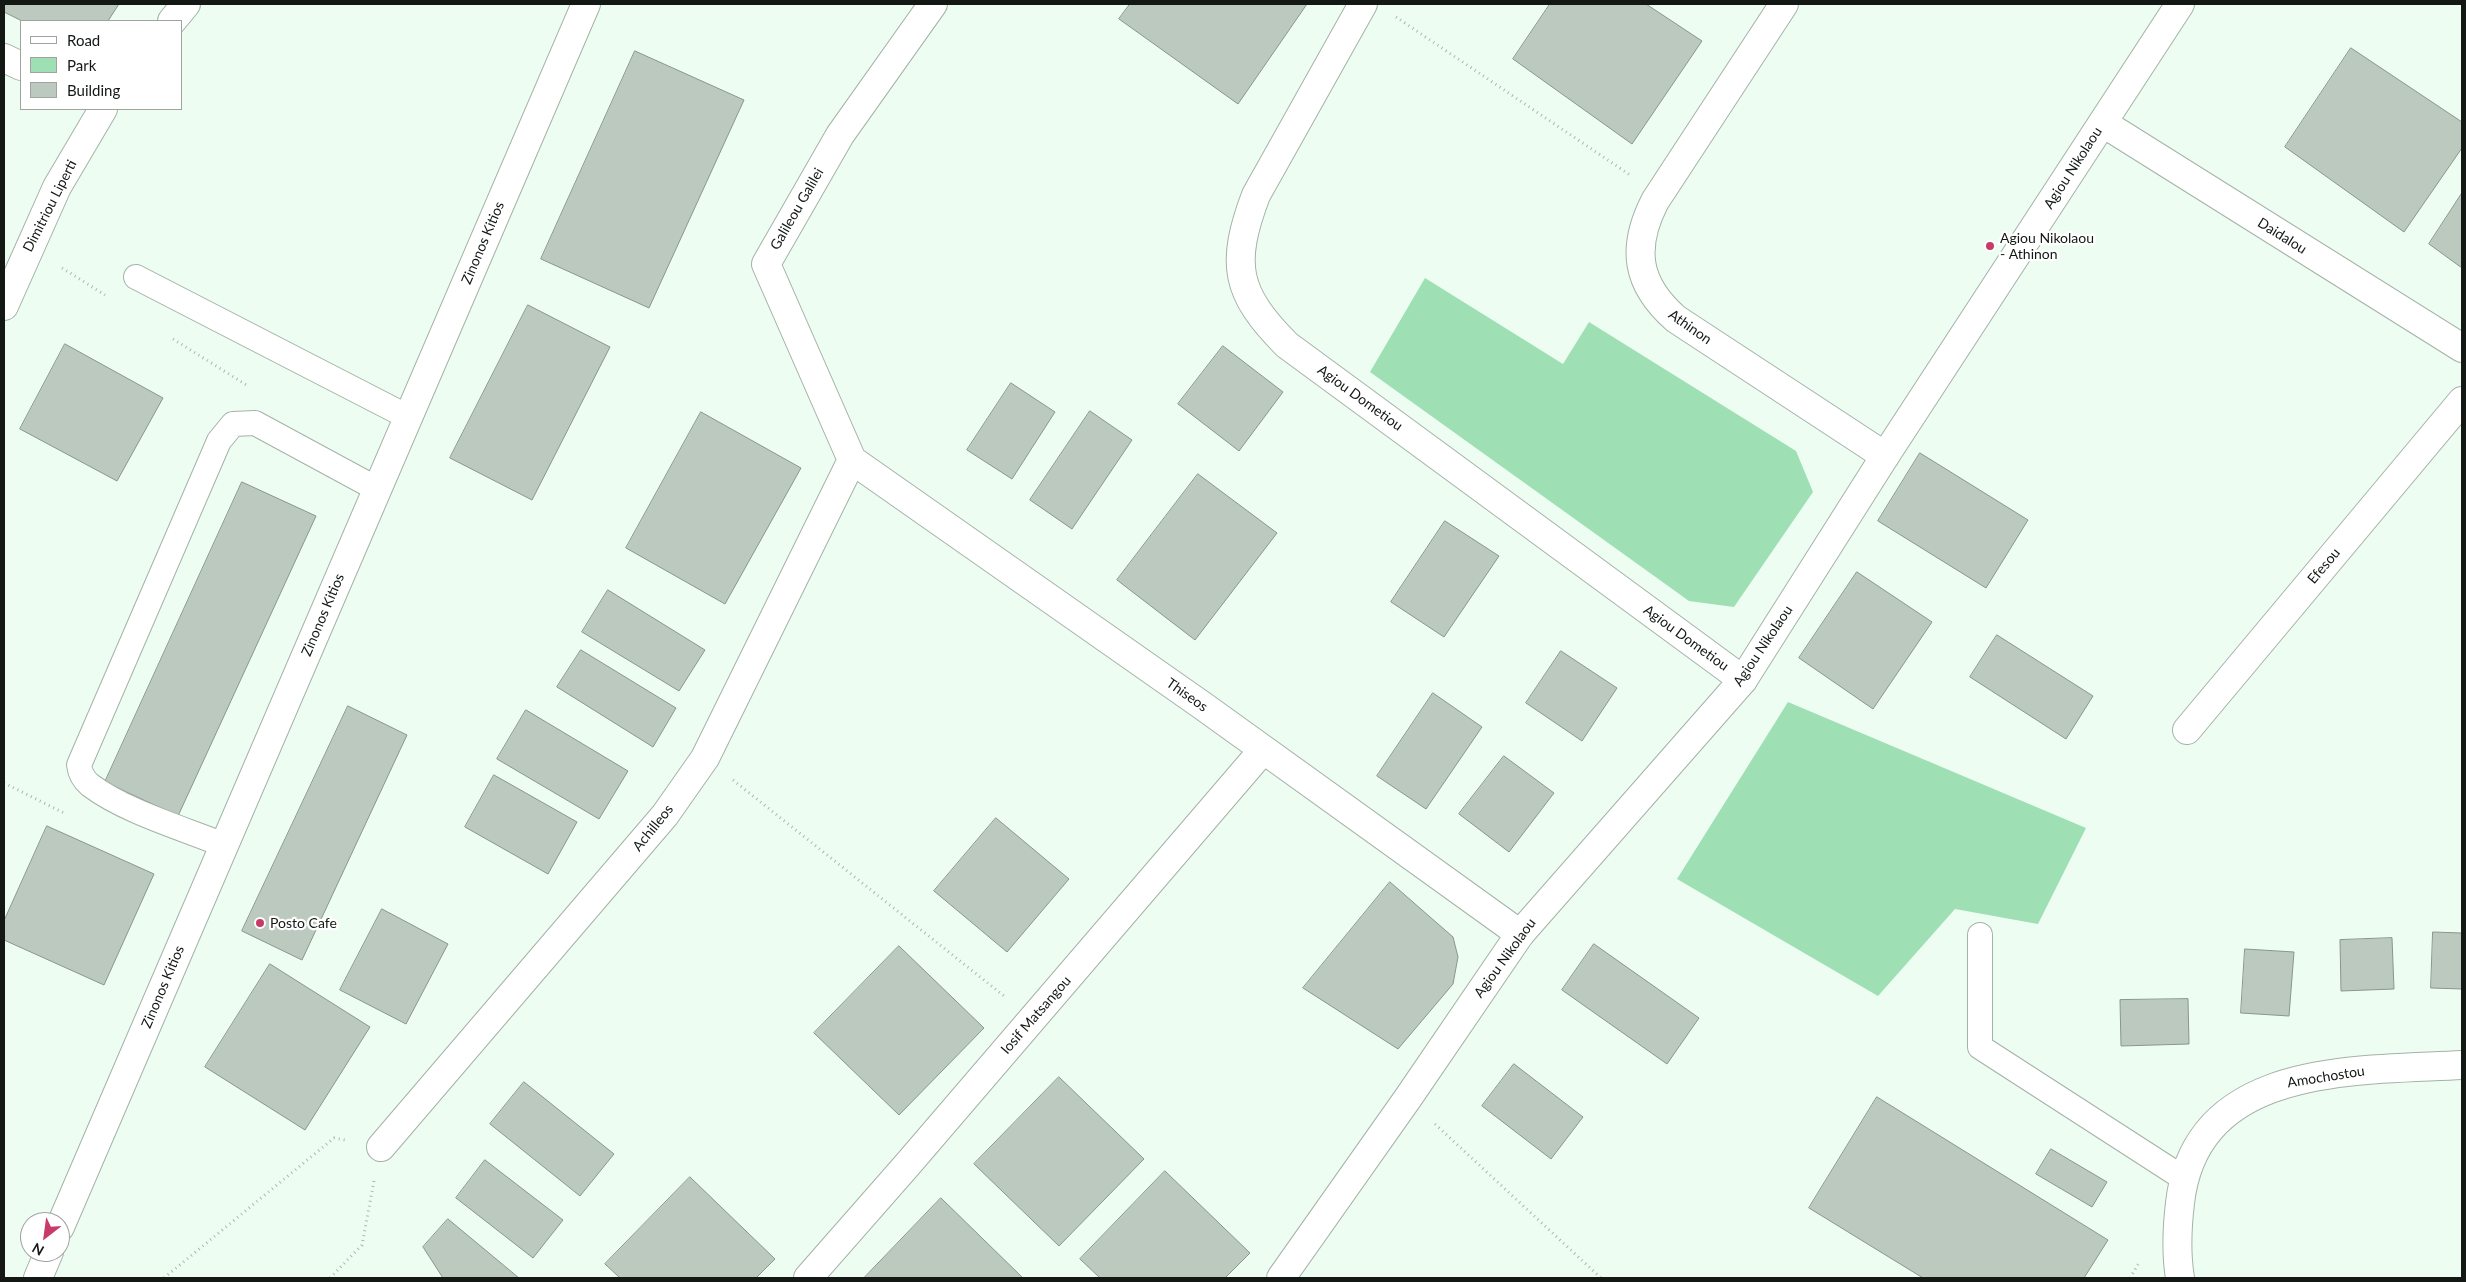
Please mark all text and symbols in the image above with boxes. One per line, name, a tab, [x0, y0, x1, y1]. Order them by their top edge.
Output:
legend	[20, 20, 182, 110]
text: Road	[67, 31, 100, 49]
text: Park	[67, 56, 96, 74]
text: Building	[67, 81, 120, 99]
street label: Agiou Nikolaou	[2040, 124, 2106, 212]
street label: Dimitriou Liperti	[20, 157, 80, 255]
street label: Galileou Galilei	[767, 165, 827, 253]
street label: Zinonos Kitios	[458, 199, 508, 287]
street label: Daidalou	[2254, 214, 2310, 258]
place label: Agiou Nikolaou - Athinon	[2000, 230, 2094, 262]
marker: Agiou Nikolaou - Athinon	[1984, 240, 1996, 252]
street label: Athinon	[1665, 306, 1715, 348]
street label: Agiou Dometiou	[1314, 361, 1406, 435]
street label: Efesou	[2304, 545, 2344, 587]
street label: Zinonos Kitios	[298, 571, 348, 659]
street label: Agiou Dometiou	[1640, 601, 1732, 675]
street label: Agiou Nikolaou	[1730, 602, 1796, 690]
street label: Thiseos	[1163, 675, 1211, 715]
street label: Achilleos	[629, 801, 677, 855]
place label: Posto Cafe	[270, 915, 337, 931]
street label: Agiou Nikolaou	[1471, 915, 1539, 1001]
marker: Posto Cafe	[254, 917, 266, 929]
street label: Zinonos Kitios	[138, 943, 188, 1031]
street label: Iosif Matsangou	[998, 973, 1074, 1057]
street label: Amochostou	[2286, 1063, 2366, 1091]
north arrow	[20, 1212, 70, 1262]
text: N	[29, 1240, 47, 1260]

